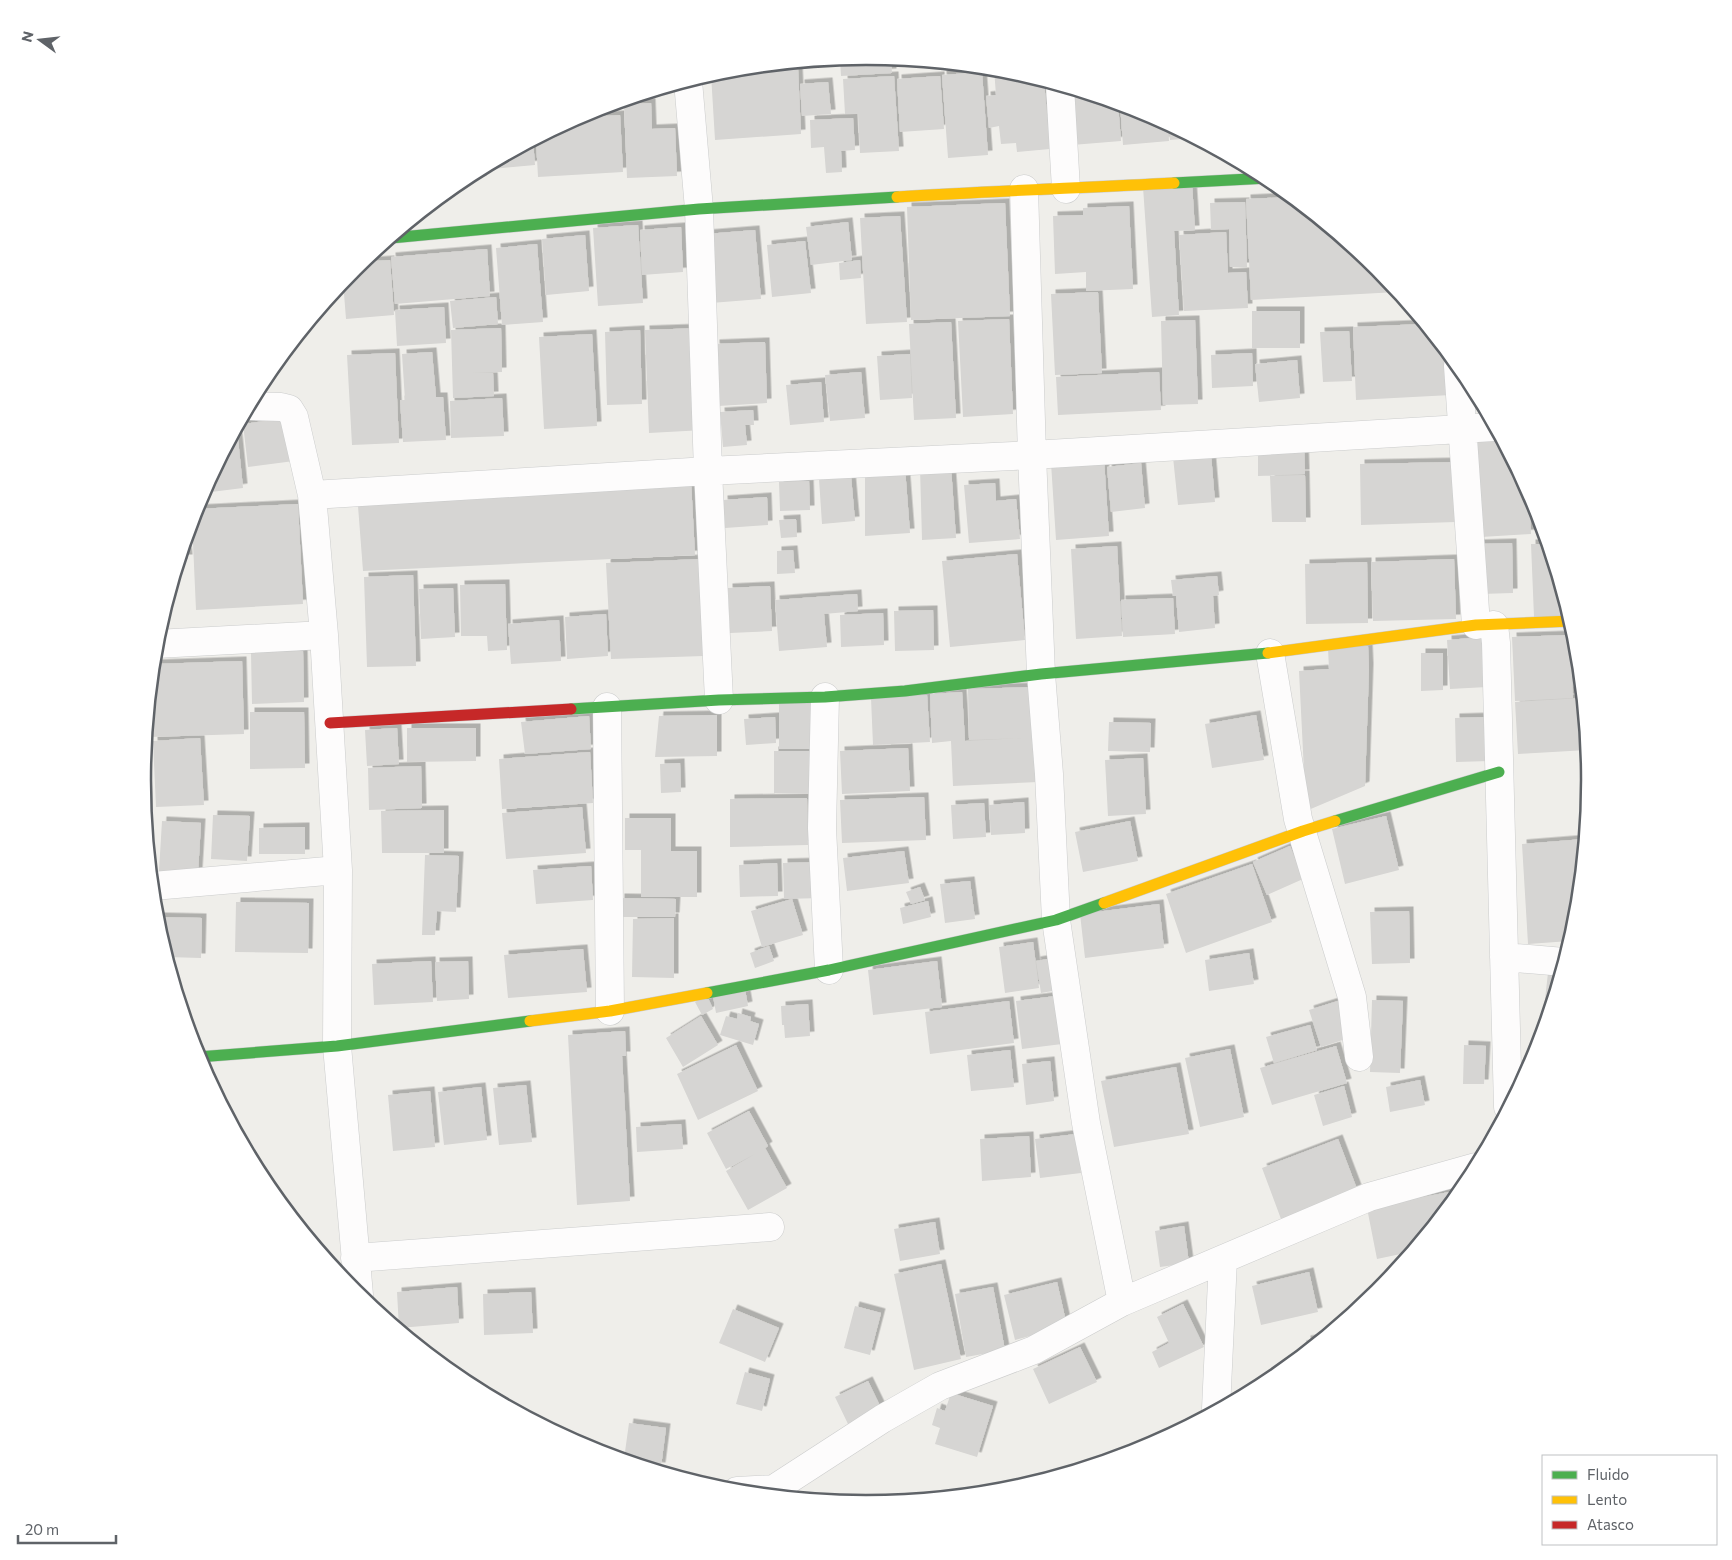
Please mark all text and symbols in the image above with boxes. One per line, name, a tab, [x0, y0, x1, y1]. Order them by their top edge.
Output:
north arrow	[15, 15, 65, 65]
text: N	[17, 29, 37, 44]
legend	[1542, 1455, 1717, 1545]
text: Fluido	[1587, 1465, 1629, 1483]
text: Lento	[1587, 1490, 1627, 1508]
scale bar	[18, 1512, 115, 1544]
text: Atasco	[1587, 1515, 1634, 1533]
text: 20 m	[25, 1520, 59, 1538]

